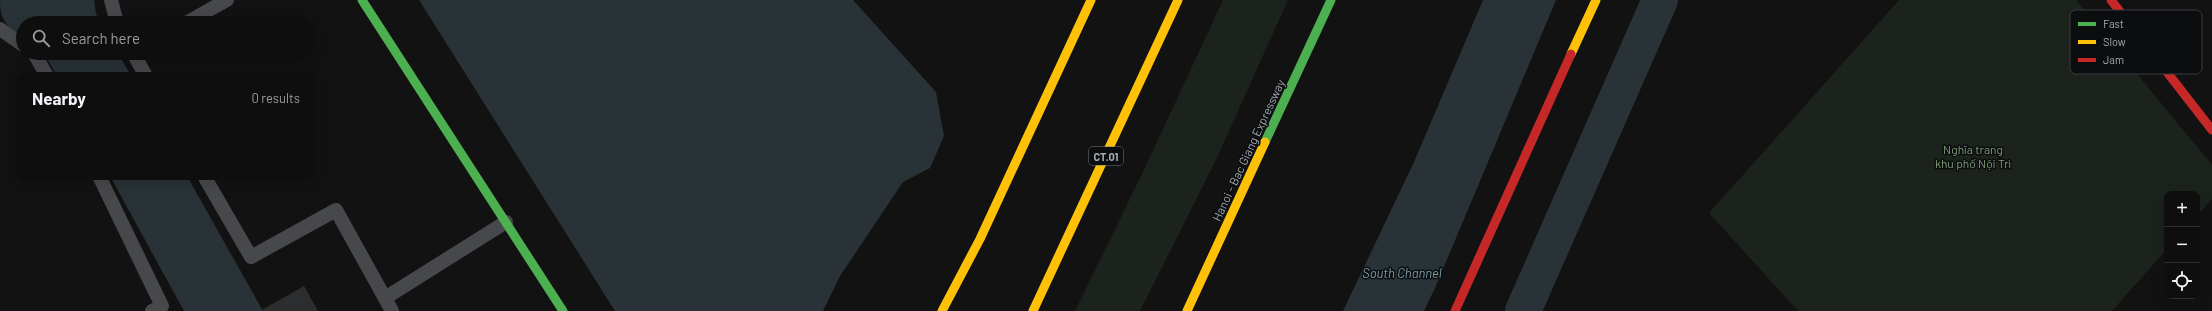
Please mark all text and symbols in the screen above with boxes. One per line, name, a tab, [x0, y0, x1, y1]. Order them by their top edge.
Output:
legend	[2070, 10, 2202, 74]
search box	[16, 16, 316, 60]
text: Fast	[2103, 17, 2124, 30]
icon: search	[30, 27, 52, 49]
text: Search here	[62, 29, 140, 47]
text: Slow	[2103, 35, 2126, 48]
text: Jam	[2103, 53, 2124, 66]
street label: Hanoi - Bac Giang Expressway	[1209, 76, 1287, 223]
text: Nearby	[32, 88, 86, 108]
text: 0 results	[251, 90, 300, 106]
park label: Nghĩa trang khu phố Nội Trì	[1935, 142, 2011, 170]
road number: CT.01	[1089, 147, 1123, 165]
map controls	[2164, 191, 2200, 299]
button: +	[2164, 191, 2200, 227]
button: −	[2164, 227, 2200, 263]
button: locate	[2164, 263, 2200, 299]
water label: South Channel	[1362, 265, 1442, 281]

